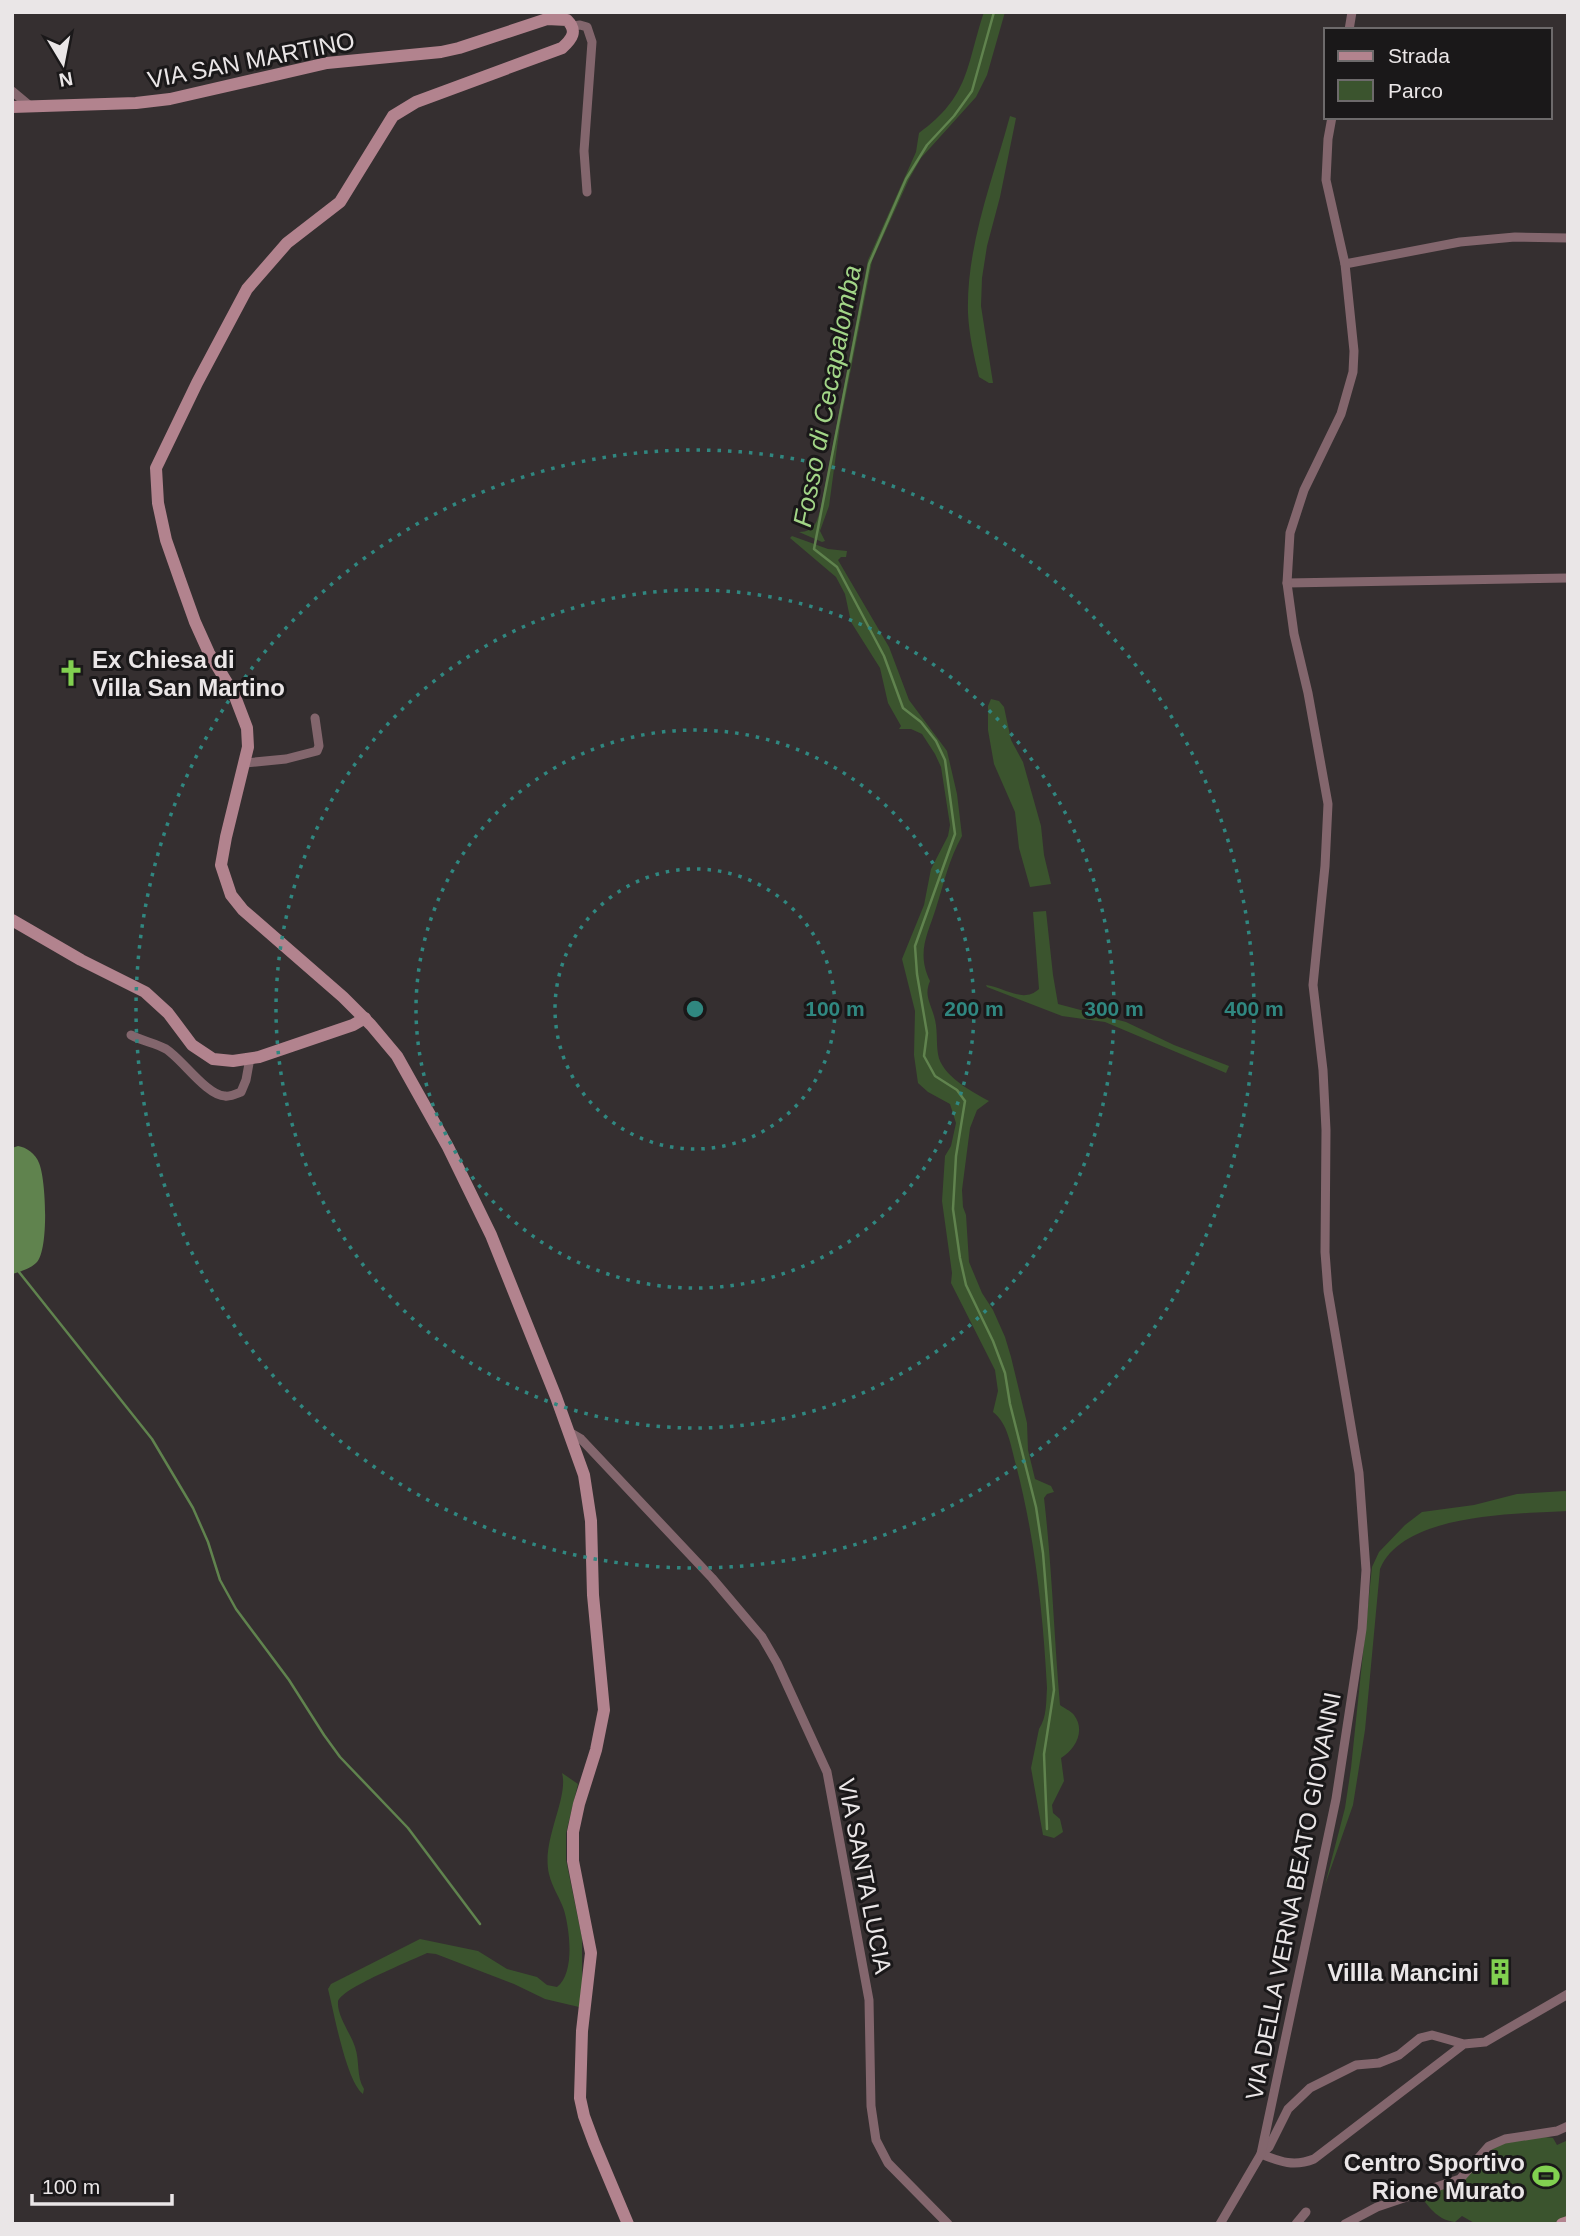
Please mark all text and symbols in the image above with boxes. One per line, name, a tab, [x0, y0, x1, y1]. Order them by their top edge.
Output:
street label: VIA SAN MARTINO	[145, 27, 357, 93]
north arrow	[28, 28, 98, 98]
legend	[1324, 28, 1552, 119]
text: Strada	[1388, 44, 1450, 67]
text: N	[57, 68, 74, 91]
text: Parco	[1388, 79, 1443, 102]
water label: Fosso di Cecapalomba	[787, 263, 867, 529]
place label: Ex Chiesa di Villa San Martino	[92, 646, 285, 701]
church icon: Ex Chiesa di Villa San Martino	[56, 658, 86, 688]
centre of rings	[683, 997, 707, 1021]
text: 100 m	[805, 997, 865, 1020]
text: 200 m	[944, 997, 1004, 1020]
text: 300 m	[1084, 997, 1144, 1020]
text: 400 m	[1224, 997, 1284, 1020]
street label: VIA DELLA VERNA BEATO GIOVANNI	[1240, 1690, 1346, 2102]
street label: VIA SANTA LUCIA	[833, 1776, 897, 1976]
building icon: Villla Mancini	[1485, 1957, 1515, 1987]
place label: Villla Mancini	[1327, 1959, 1479, 1986]
place label: Centro Sportivo Rione Murato	[1344, 2149, 1525, 2204]
sports icon: Centro Sportivo Rione Murato	[1531, 2161, 1561, 2191]
scale bar	[32, 2162, 172, 2206]
text: 100 m	[42, 2175, 100, 2198]

